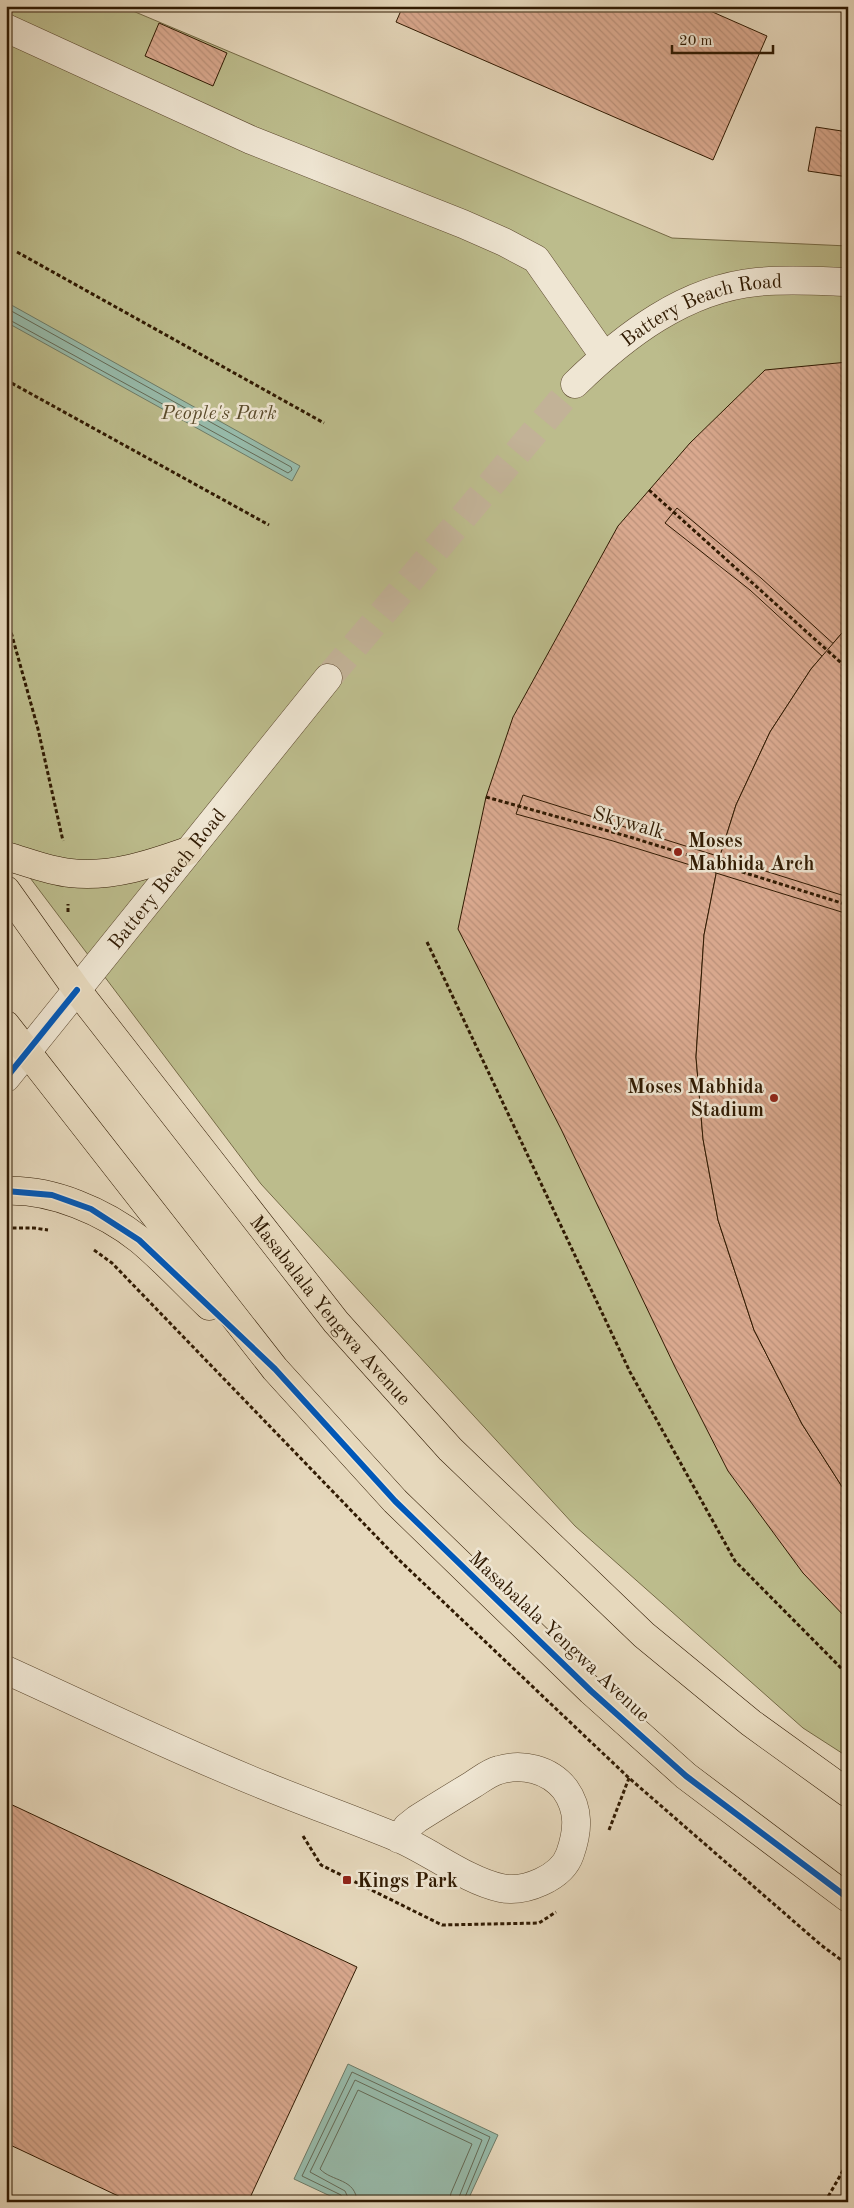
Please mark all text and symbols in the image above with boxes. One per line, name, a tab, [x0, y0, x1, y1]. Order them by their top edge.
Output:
scale bar	[672, 22, 773, 54]
text: 20 m	[679, 34, 713, 49]
street label: Battery Beach Road	[618, 272, 783, 351]
park label: People's Park	[160, 404, 277, 424]
street label: Skywalk	[590, 804, 667, 844]
street label: Battery Beach Road	[106, 806, 230, 954]
place label: Moses Mabhida Arch	[688, 832, 814, 875]
marker: Moses Mabhida Arch	[672, 846, 684, 858]
place label: Moses Mabhida Stadium	[627, 1078, 764, 1121]
marker: Moses Mabhida Stadium	[768, 1092, 780, 1104]
street label: Masabalala Yengwa Avenue	[245, 1213, 413, 1410]
street label: Masabalala Yengwa Avenue	[464, 1549, 653, 1726]
place label: Kings Park	[357, 1872, 458, 1892]
marker: Kings Park	[341, 1874, 353, 1886]

